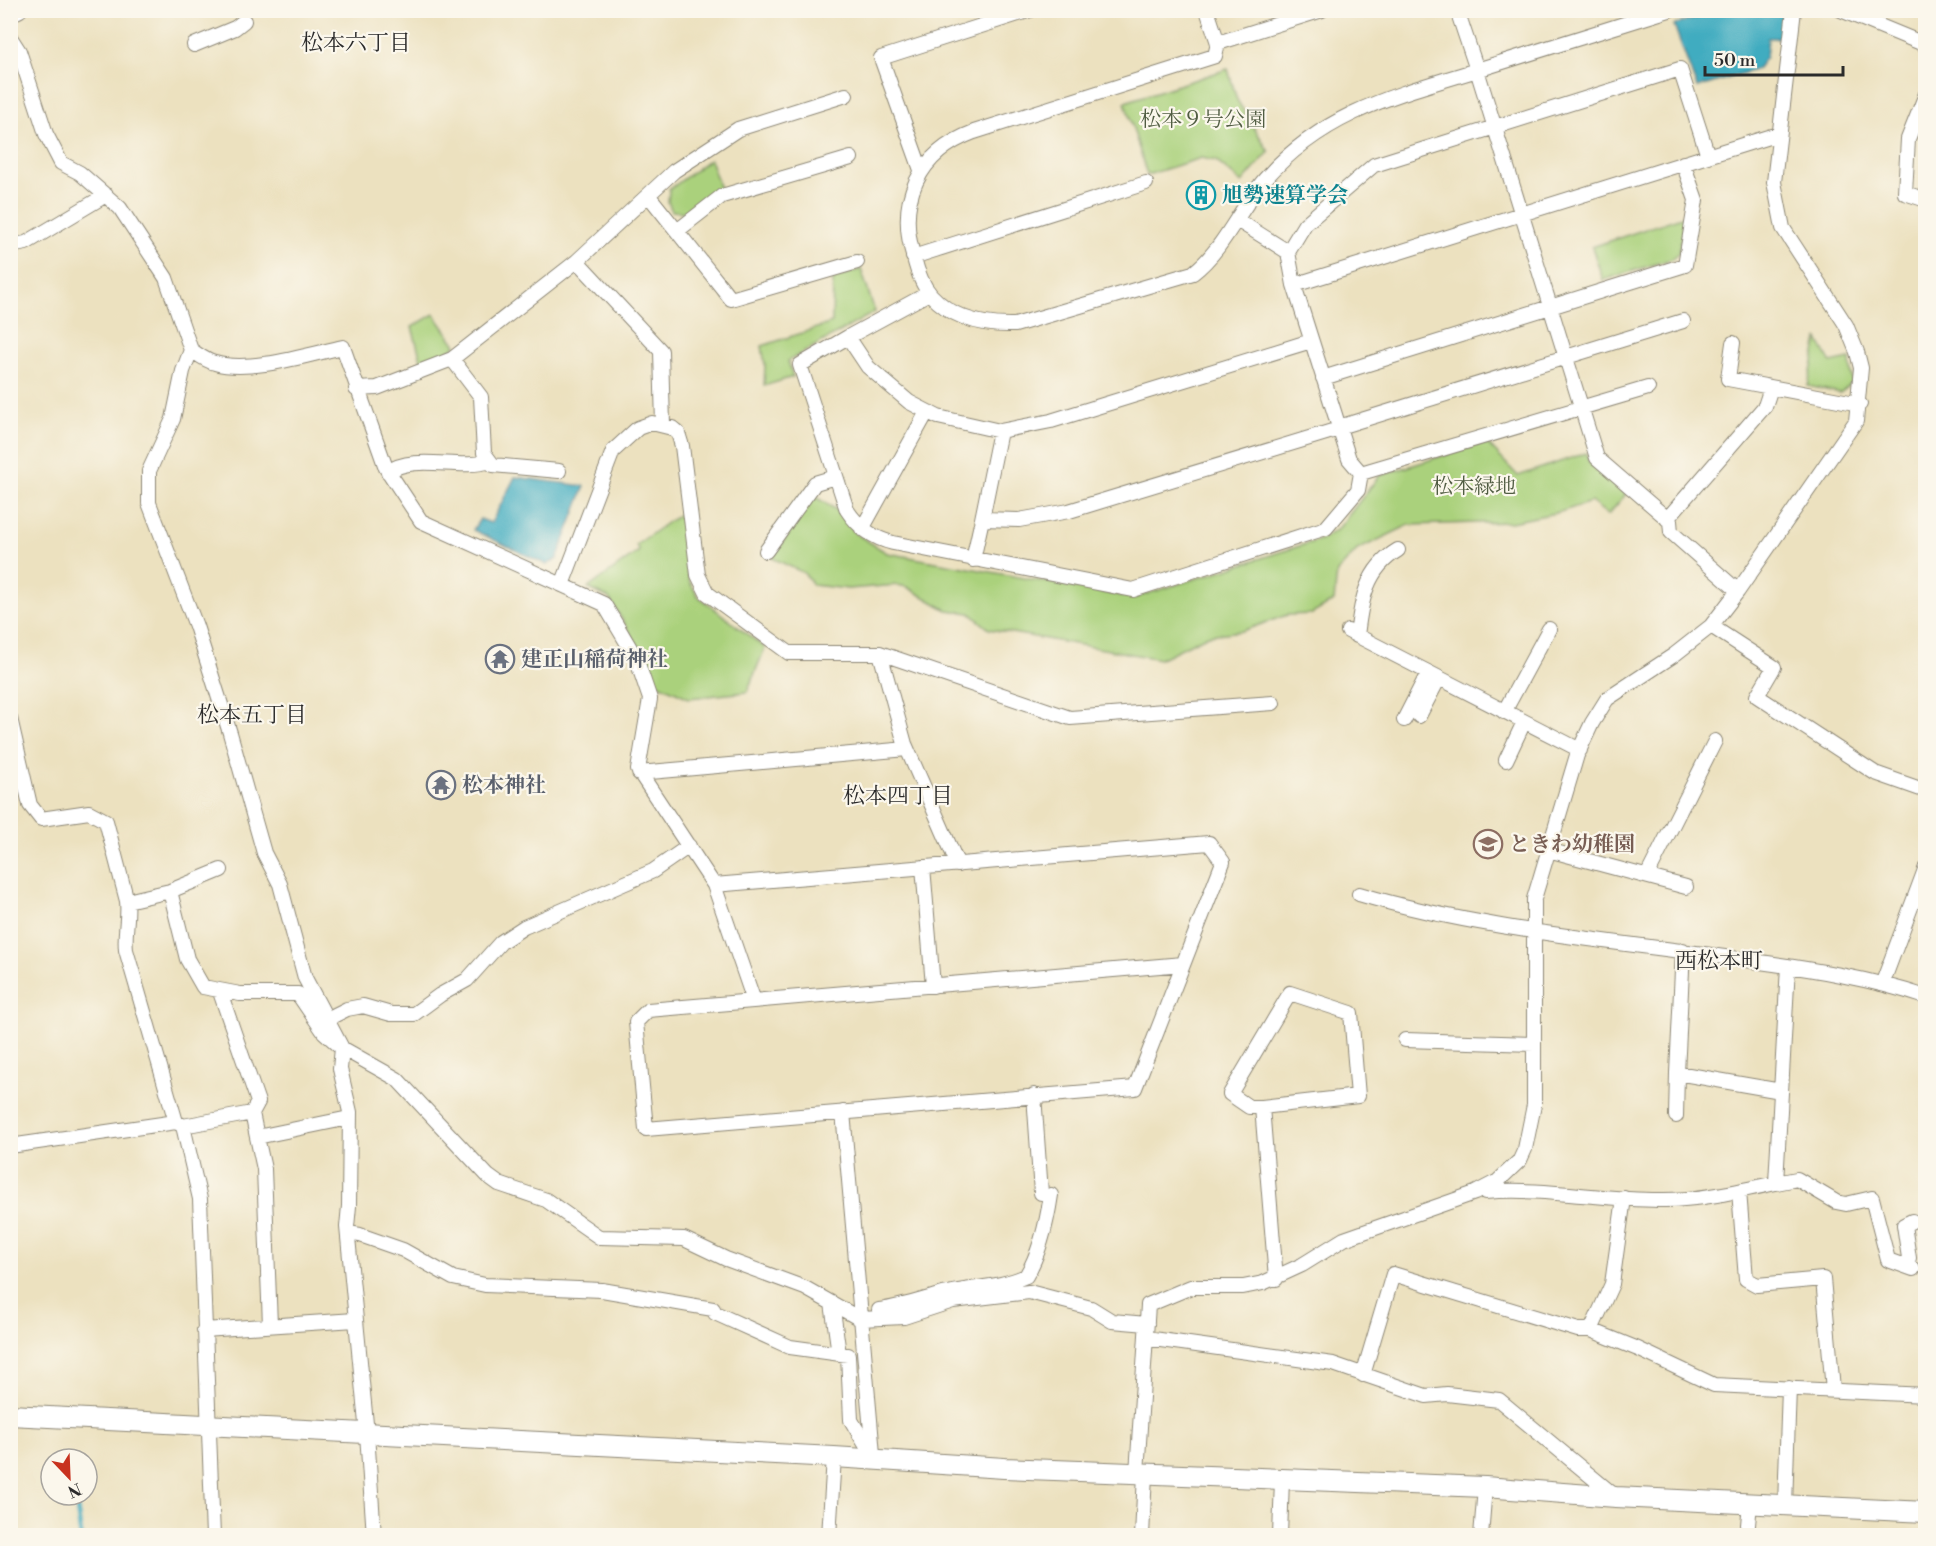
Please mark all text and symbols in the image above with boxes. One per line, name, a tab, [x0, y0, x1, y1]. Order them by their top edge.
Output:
district label: 松本六丁目	[301, 30, 411, 57]
scale bar	[1705, 39, 1843, 77]
text: 50 m	[1714, 49, 1756, 72]
park label: 松本９号公園	[1140, 107, 1266, 133]
building icon: 旭勢速算学会	[1185, 179, 1217, 211]
place label: 旭勢速算学会	[1222, 183, 1348, 209]
park label: 松本緑地	[1432, 474, 1516, 500]
temple icon: 建正山稲荷神社	[484, 643, 516, 675]
place label: 建正山稲荷神社	[521, 647, 668, 673]
district label: 松本五丁目	[197, 702, 307, 729]
temple icon: 松本神社	[425, 769, 457, 801]
place label: 松本神社	[462, 773, 546, 799]
district label: 松本四丁目	[843, 783, 953, 810]
school or university icon: ときわ幼稚園	[1472, 828, 1504, 860]
place label: ときわ幼稚園	[1509, 832, 1635, 858]
district label: 西松本町	[1675, 948, 1763, 975]
north arrow	[39, 1447, 99, 1507]
text: N	[64, 1478, 84, 1502]

